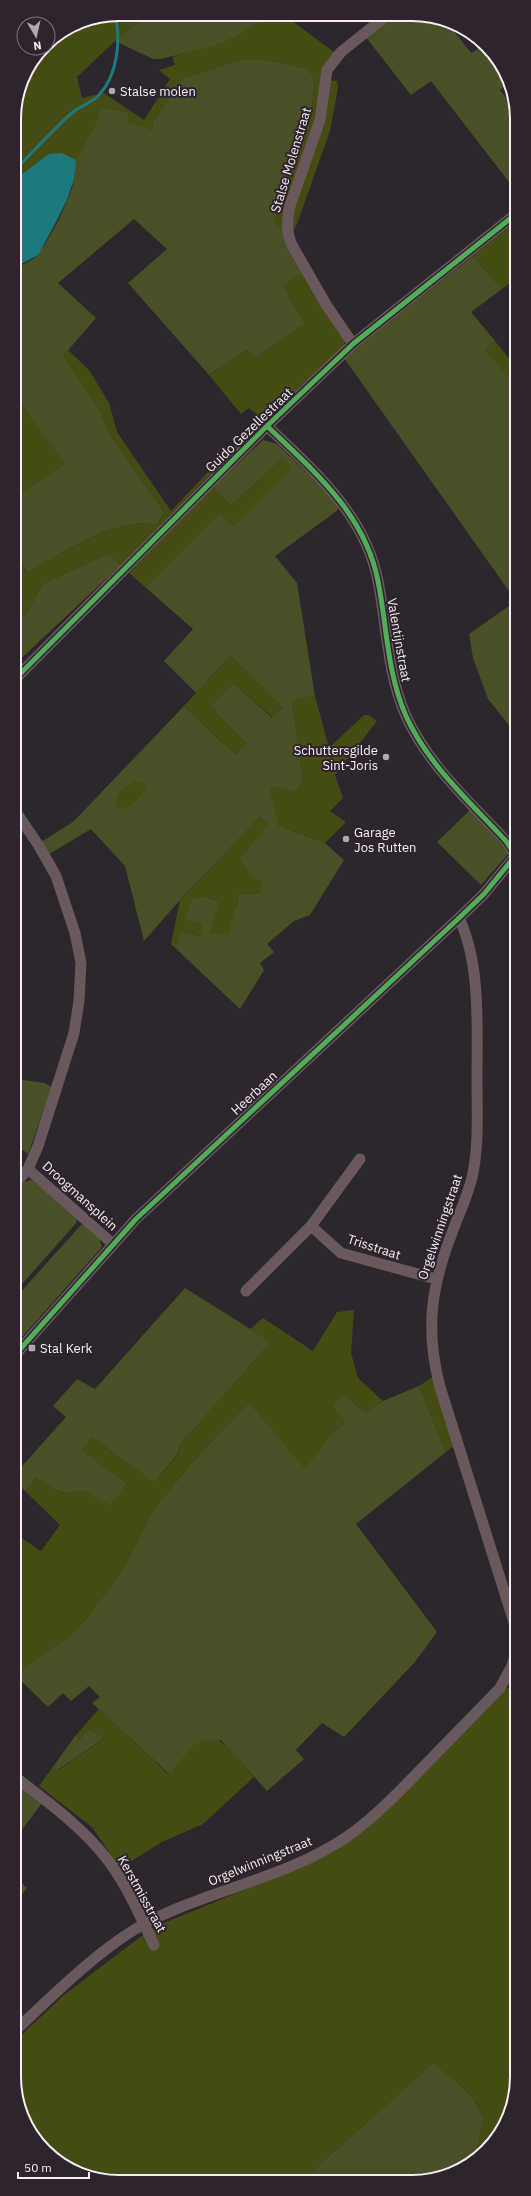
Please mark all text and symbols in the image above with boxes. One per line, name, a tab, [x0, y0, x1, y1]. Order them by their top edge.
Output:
north arrow	[16, 16, 56, 56]
text: N	[33, 38, 43, 53]
place label: Stalse molen	[120, 83, 196, 100]
marker: Stalse molen	[107, 86, 117, 96]
street label: Stalse Molenstraat	[267, 105, 315, 215]
street label: Guido Gezellestraat	[202, 384, 296, 476]
street label: Valentijnstraat	[383, 597, 415, 683]
place label: Schuttersgilde Sint-Joris	[294, 742, 378, 774]
marker: Schuttersgilde Sint-Joris	[381, 752, 391, 762]
place label: Garage Jos Rutten	[354, 824, 417, 856]
marker: Garage Jos Rutten	[341, 834, 351, 844]
street label: Heerbaan	[227, 1067, 281, 1119]
street label: Droogmansplein	[39, 1158, 121, 1234]
street label: Orgelwinningstraat	[414, 1172, 466, 1282]
street label: Trisstraat	[345, 1230, 403, 1264]
place label: Stal Kerk	[40, 1340, 92, 1357]
marker: Stal Kerk	[27, 1343, 37, 1353]
street label: Orgelwinningstraat	[206, 1832, 314, 1890]
street label: Kerstmisstraat	[114, 1853, 170, 1935]
scale bar	[18, 2154, 89, 2180]
text: 50 m	[24, 2160, 52, 2175]

